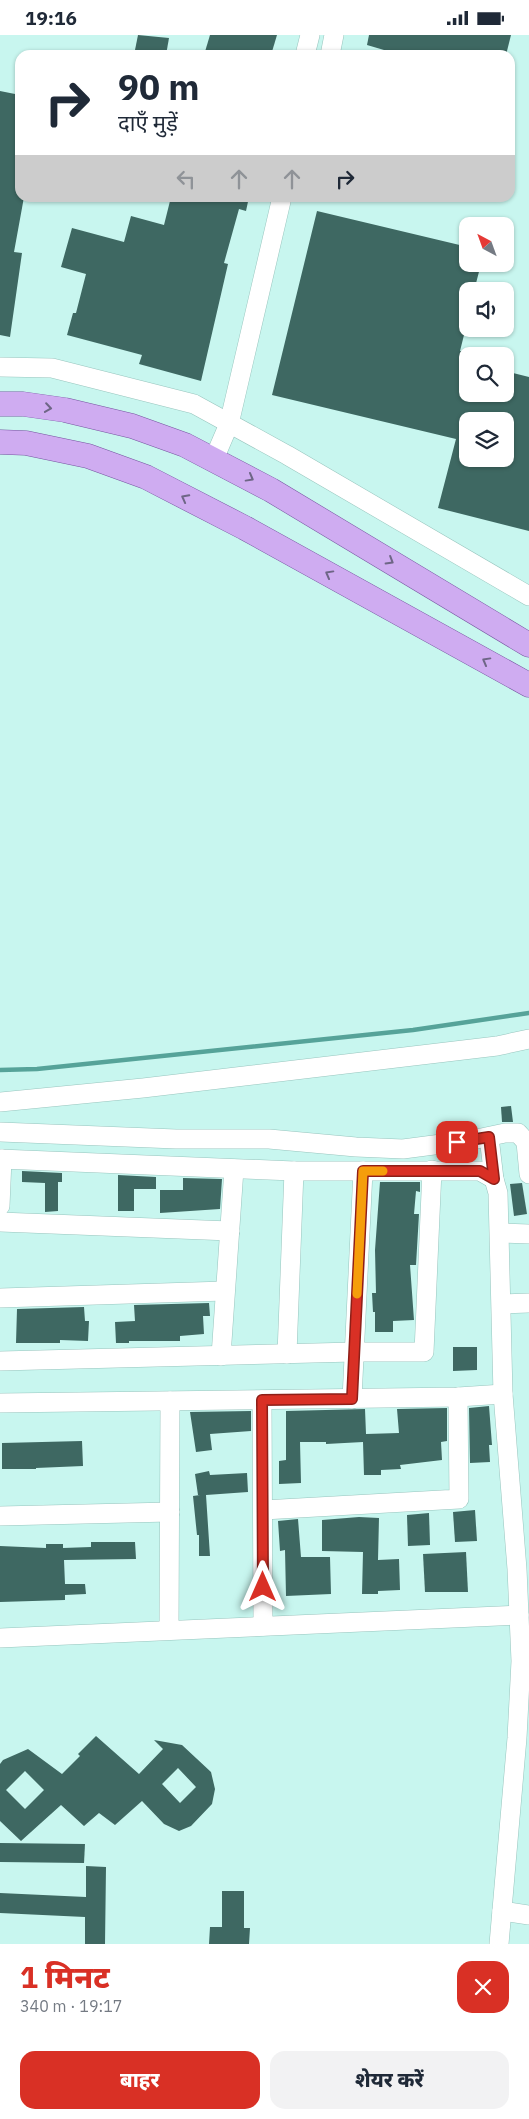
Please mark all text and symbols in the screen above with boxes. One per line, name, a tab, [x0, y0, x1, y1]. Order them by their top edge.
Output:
text: 19:16	[25, 6, 77, 30]
text: 90 m	[118, 64, 200, 110]
icon: right	[35, 70, 100, 135]
text: दाएँ मुड़ें	[118, 108, 178, 137]
icon: left	[172, 165, 200, 193]
icon: ahead	[225, 165, 253, 193]
icon: ahead	[278, 165, 306, 193]
icon: right	[331, 165, 359, 193]
north arrow	[459, 217, 514, 273]
map controls	[459, 217, 514, 467]
button: sound	[459, 282, 514, 337]
button: search	[459, 347, 514, 402]
one-way arrow	[45, 402, 53, 413]
button: layers	[459, 412, 514, 467]
one-way arrow	[245, 472, 254, 482]
one-way arrow	[182, 494, 191, 504]
one-way arrow	[384, 555, 393, 565]
one-way arrow	[325, 570, 334, 580]
one-way arrow	[483, 657, 492, 667]
pin	[436, 1121, 478, 1163]
icon: arrive	[443, 1128, 471, 1156]
position arrow	[236, 1560, 288, 1612]
text: 1 मिनट	[20, 1957, 110, 1996]
button: close	[457, 1961, 509, 2013]
text: 340 m · 19:17	[20, 1996, 122, 2016]
button: बाहर	[20, 2051, 260, 2109]
button: शेयर करें	[270, 2051, 509, 2109]

